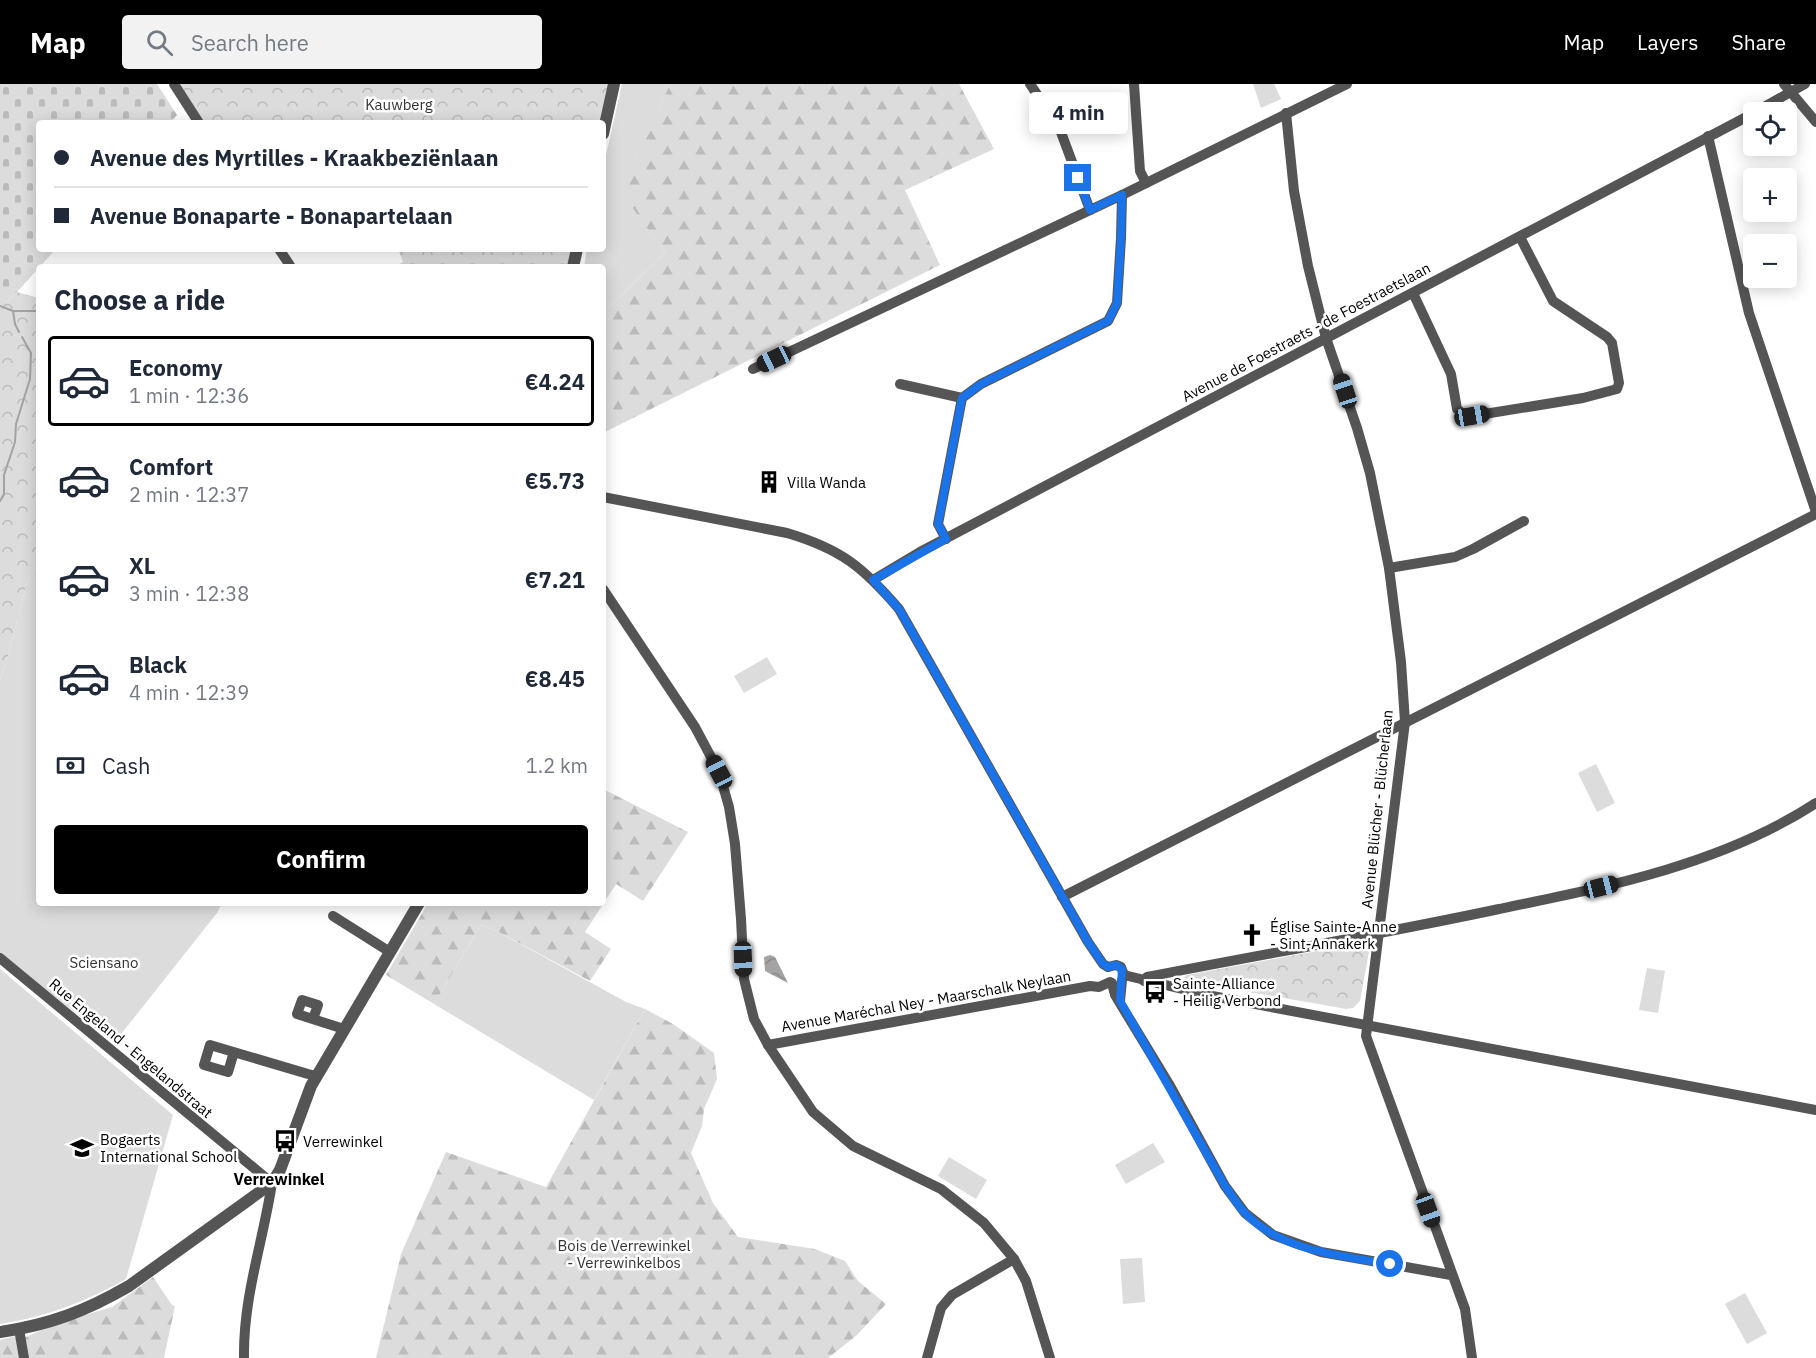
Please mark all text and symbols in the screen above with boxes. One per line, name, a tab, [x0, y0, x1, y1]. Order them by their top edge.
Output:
search box	[122, 15, 542, 69]
text: Map	[30, 24, 86, 61]
icon: search	[143, 26, 176, 59]
text: Search here	[191, 28, 309, 57]
text: Map	[1564, 28, 1604, 56]
text: Layers	[1637, 28, 1699, 56]
text: Share	[1732, 28, 1786, 56]
callout: 4 min	[1028, 91, 1128, 133]
park label: Kauwberg	[365, 95, 433, 114]
text: 4 min	[1052, 99, 1105, 126]
map controls	[1743, 102, 1797, 288]
button: locate	[1743, 102, 1797, 156]
text: Avenue des Myrtilles - Kraakbeziënlaan	[90, 143, 499, 172]
route end	[1064, 164, 1091, 191]
button: +	[1743, 168, 1797, 222]
text: Avenue Bonaparte - Bonapartelaan	[90, 201, 453, 230]
button: −	[1743, 234, 1797, 288]
street label: Avenue de Foestraets - de Foestraetslaan	[1178, 258, 1434, 406]
text: Choose a ride	[54, 282, 225, 317]
car	[754, 343, 794, 375]
text: Economy	[129, 353, 223, 382]
icon: car	[57, 354, 111, 408]
text: €4.24	[525, 367, 585, 396]
car	[1331, 371, 1359, 411]
text: 1 min · 12:36	[129, 382, 249, 409]
car	[1453, 404, 1491, 428]
text: Comfort	[129, 452, 213, 481]
icon: car	[57, 453, 111, 507]
text: €5.73	[525, 466, 585, 495]
building icon: Villa Wanda	[756, 469, 782, 495]
place label: Villa Wanda	[787, 473, 866, 492]
text: 2 min · 12:37	[129, 481, 249, 508]
text: XL	[129, 551, 155, 580]
icon: car	[57, 552, 111, 606]
text: €7.21	[525, 565, 585, 594]
text: 3 min · 12:38	[129, 580, 249, 607]
text: Black	[129, 650, 187, 679]
icon: car	[57, 651, 111, 705]
text: €8.45	[525, 664, 585, 693]
text: 4 min · 12:39	[129, 679, 249, 706]
street label: Avenue Blücher - Blücherlaan	[1357, 709, 1397, 909]
icon: cash	[54, 749, 87, 782]
text: Cash	[102, 751, 151, 780]
text: 1.2 km	[526, 752, 588, 779]
car	[703, 752, 735, 792]
button: Confirm	[54, 825, 588, 894]
car	[1581, 874, 1621, 900]
place label: Église Sainte-Anne - Sint-Annakerk	[1270, 917, 1397, 953]
church icon: Église Sainte-Anne - Sint-Annakerk	[1239, 922, 1265, 948]
car	[733, 941, 753, 977]
park label: Sciensano	[69, 953, 139, 972]
street label: Avenue Maréchal Ney - Maarschalk Neylaan	[780, 966, 1072, 1036]
street label: Rue Engeland - Engelandstraat	[45, 974, 217, 1122]
place label: Sainte-Alliance - Heilig Verbond	[1173, 974, 1281, 1010]
bus stop icon: Sainte-Alliance - Heilig Verbond	[1142, 979, 1168, 1005]
bus stop icon: Verrewinkel	[272, 1128, 298, 1154]
place label: Bogaerts International School	[100, 1130, 237, 1166]
place label: Verrewinkel	[303, 1132, 383, 1151]
school or university icon: Bogaerts International School	[69, 1135, 95, 1161]
district label: Verrewinkel	[234, 1169, 325, 1189]
car	[1413, 1190, 1443, 1230]
park label: Bois de Verrewinkel - Verrewinkelbos	[557, 1236, 691, 1272]
route start	[1376, 1250, 1403, 1277]

